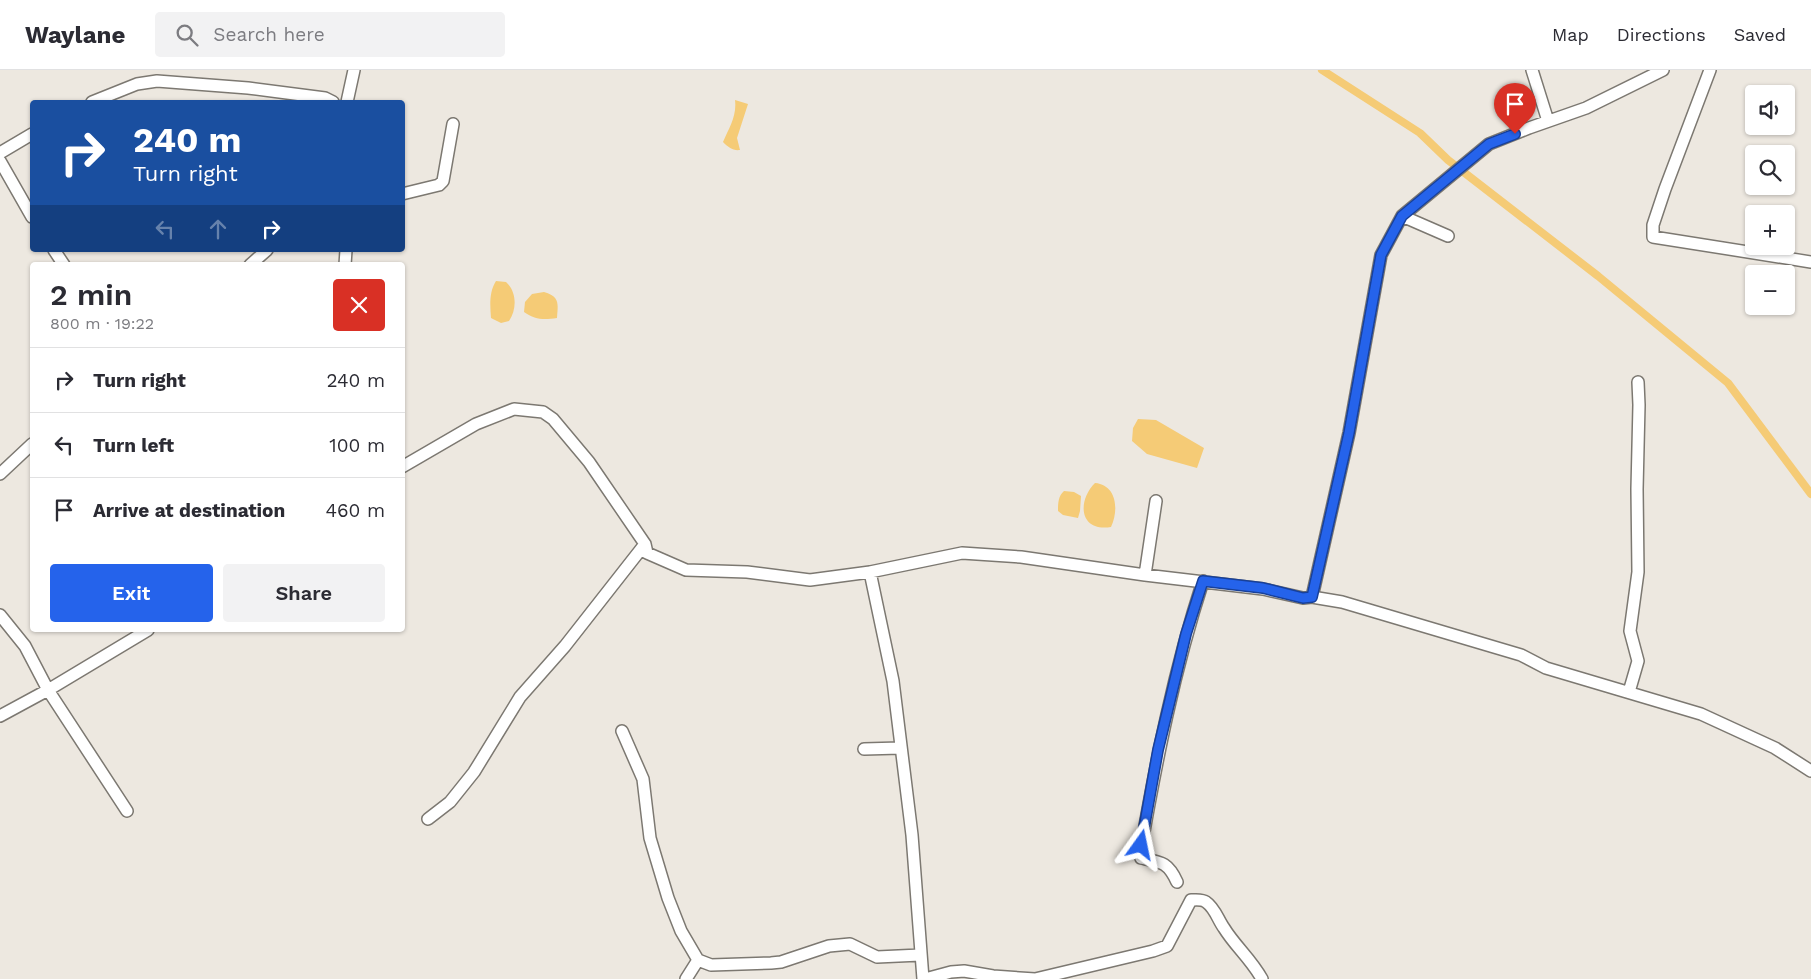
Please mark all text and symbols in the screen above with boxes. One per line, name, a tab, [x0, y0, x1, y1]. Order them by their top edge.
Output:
search box	[155, 12, 505, 57]
text: Waylane	[25, 21, 125, 49]
icon: search	[173, 21, 201, 49]
text: Search here	[213, 23, 325, 46]
text: Map	[1552, 24, 1589, 45]
text: Directions	[1617, 24, 1706, 45]
text: Saved	[1734, 24, 1786, 45]
pin	[1494, 83, 1536, 134]
map controls	[1745, 85, 1795, 315]
button: sound	[1745, 85, 1795, 135]
icon: arrive	[1501, 90, 1529, 118]
text: 240 m	[133, 119, 242, 161]
icon: right	[50, 120, 115, 185]
button: search	[1745, 145, 1795, 195]
text: Turn right	[133, 161, 238, 186]
button: +	[1745, 205, 1795, 255]
icon: left	[151, 215, 179, 243]
icon: ahead	[204, 215, 232, 243]
icon: right	[257, 215, 285, 243]
button: −	[1745, 265, 1795, 315]
text: 2 min	[50, 277, 132, 312]
button: close	[333, 279, 385, 331]
text: 800 m · 19:22	[50, 314, 154, 333]
icon: right	[50, 366, 78, 394]
text: Turn right	[93, 369, 186, 392]
text: 240 m	[326, 369, 385, 392]
icon: left	[50, 431, 78, 459]
text: Turn left	[93, 434, 174, 457]
text: 100 m	[329, 434, 385, 457]
icon: arrive	[50, 496, 78, 524]
text: Arrive at destination	[93, 499, 285, 522]
text: 460 m	[325, 499, 385, 522]
button: Exit	[50, 564, 213, 622]
button: Share	[223, 564, 385, 622]
position arrow	[1114, 818, 1166, 870]

